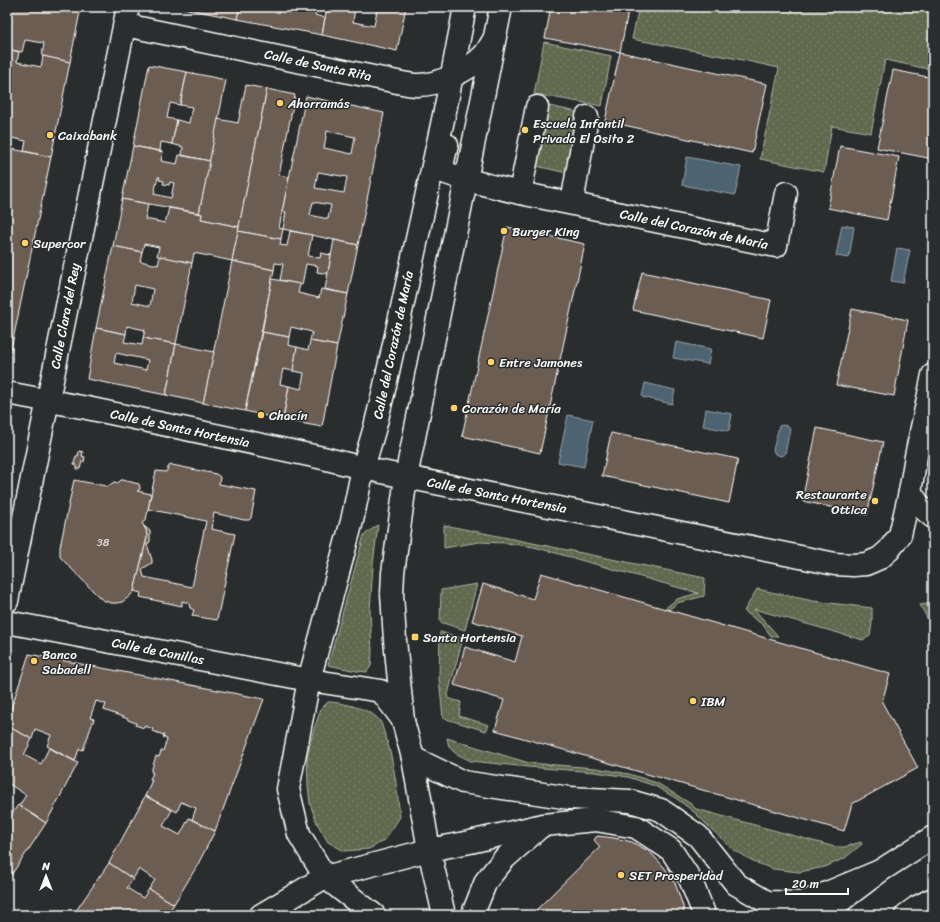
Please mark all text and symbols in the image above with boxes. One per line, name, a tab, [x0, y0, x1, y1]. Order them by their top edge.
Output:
street label: Calle de Santa Rita	[262, 42, 374, 88]
place label: Ahorramás	[287, 92, 350, 115]
marker: Ahorramás	[275, 98, 285, 108]
place label: Escuela Infantil Privada El Osito 2	[533, 112, 635, 150]
place label: Caixabank	[58, 124, 117, 147]
marker: Escuela Infantil Privada El Osito 2	[520, 125, 530, 135]
marker: Caixabank	[45, 130, 55, 140]
street label: Calle del Corazón de María	[618, 202, 771, 256]
place label: Burger King	[512, 220, 580, 243]
marker: Burger King	[499, 226, 509, 236]
place label: Supercor	[33, 232, 86, 255]
marker: Supercor	[20, 238, 30, 248]
street label: Calle Clara del Rey	[43, 261, 87, 371]
street label: Calle del Corazón de María	[366, 268, 420, 421]
place label: Entre Jamones	[499, 351, 583, 374]
marker: Entre Jamones	[486, 357, 496, 367]
place label: Corazón de María	[462, 397, 561, 420]
street label: Calle de Santa Hortensia	[108, 402, 252, 454]
marker: Corazón de María	[449, 403, 459, 413]
place label: Chacín	[269, 404, 308, 427]
marker: Chacín	[256, 410, 266, 420]
street label: Calle de Santa Hortensia	[425, 470, 569, 520]
place label: Restaurante Ottica	[796, 483, 867, 521]
marker: Restaurante Ottica	[870, 496, 880, 506]
house number: 38	[97, 533, 110, 552]
place label: Santa Hortensia	[423, 626, 517, 649]
street label: Calle de Canillas	[110, 631, 207, 671]
marker: Santa Hortensia	[410, 632, 420, 642]
place label: Banco Sabadell	[42, 643, 91, 681]
marker: Banco Sabadell	[29, 656, 39, 666]
place label: IBM	[700, 690, 725, 713]
marker: IBM	[688, 696, 698, 706]
north arrow	[26, 856, 66, 896]
text: N	[41, 857, 50, 876]
place label: SET Prosperidad	[629, 864, 724, 887]
marker: SET Prosperidad	[616, 870, 626, 880]
scale bar	[786, 870, 848, 896]
text: 20 m	[792, 873, 819, 895]

